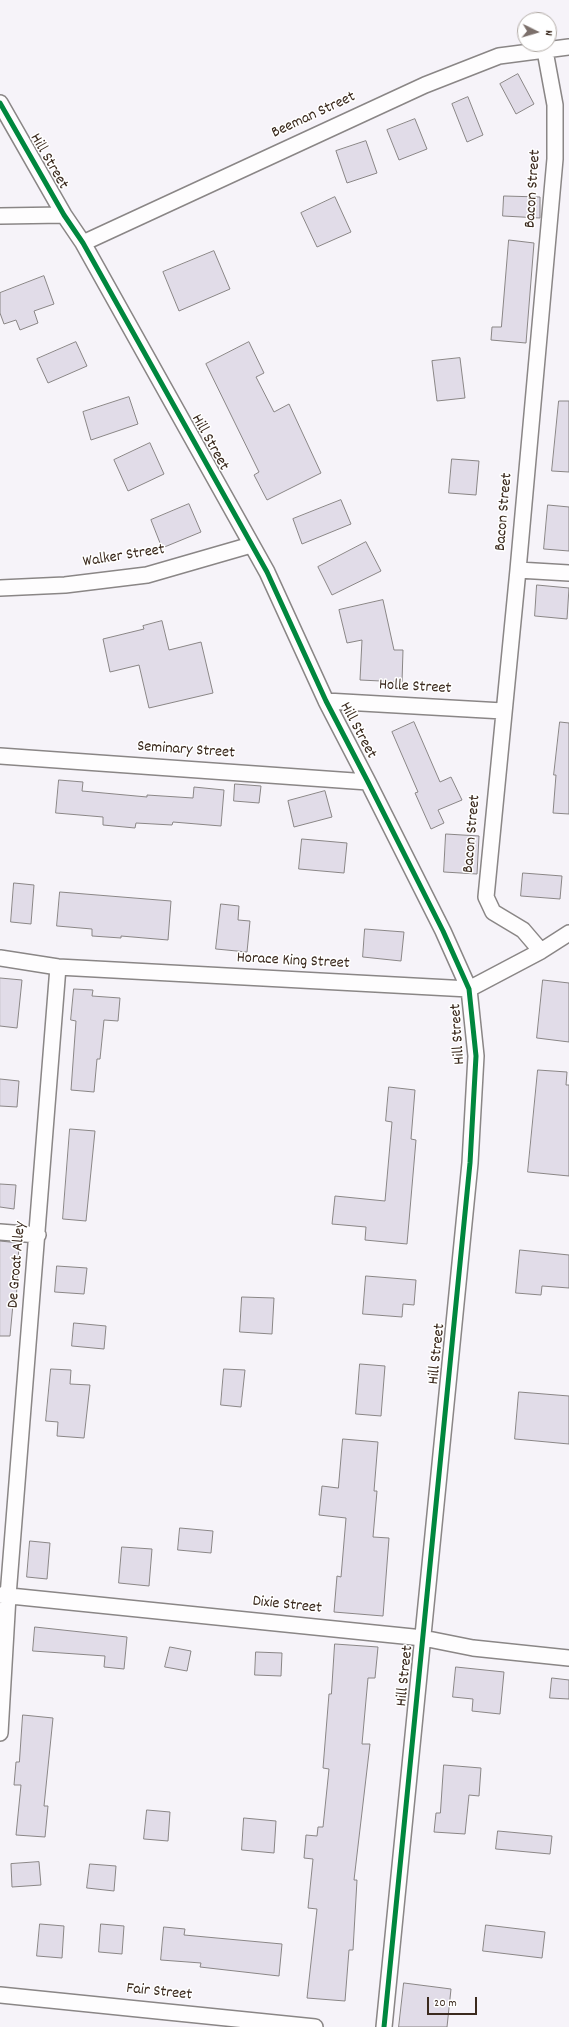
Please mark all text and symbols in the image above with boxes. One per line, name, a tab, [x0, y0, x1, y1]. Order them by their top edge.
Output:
north arrow	[517, 12, 557, 52]
text: N	[540, 30, 556, 36]
street label: Beeman Street	[269, 88, 359, 144]
street label: Hill Street	[24, 131, 72, 193]
street label: Bacon Street	[522, 149, 546, 229]
street label: Hill Street	[186, 412, 232, 474]
street label: Bacon Street	[492, 472, 518, 552]
street label: Walker Street	[82, 541, 166, 573]
street label: Holle Street	[378, 677, 452, 699]
street label: Hill Street	[334, 699, 380, 763]
street label: Seminary Street	[137, 738, 235, 764]
street label: Bacon Street	[460, 794, 486, 874]
street label: Horace King Street	[236, 949, 350, 975]
street label: Hill Street	[447, 1003, 471, 1065]
street label: De Groat Alley	[5, 1221, 31, 1309]
street label: Hill Street	[425, 1323, 451, 1385]
street label: Dixie Street	[251, 1593, 323, 1619]
street label: Hill Street	[393, 1645, 419, 1707]
street label: Fair Street	[125, 1980, 193, 2006]
scale bar	[429, 1989, 479, 2015]
text: 20 m	[434, 1995, 457, 2012]

